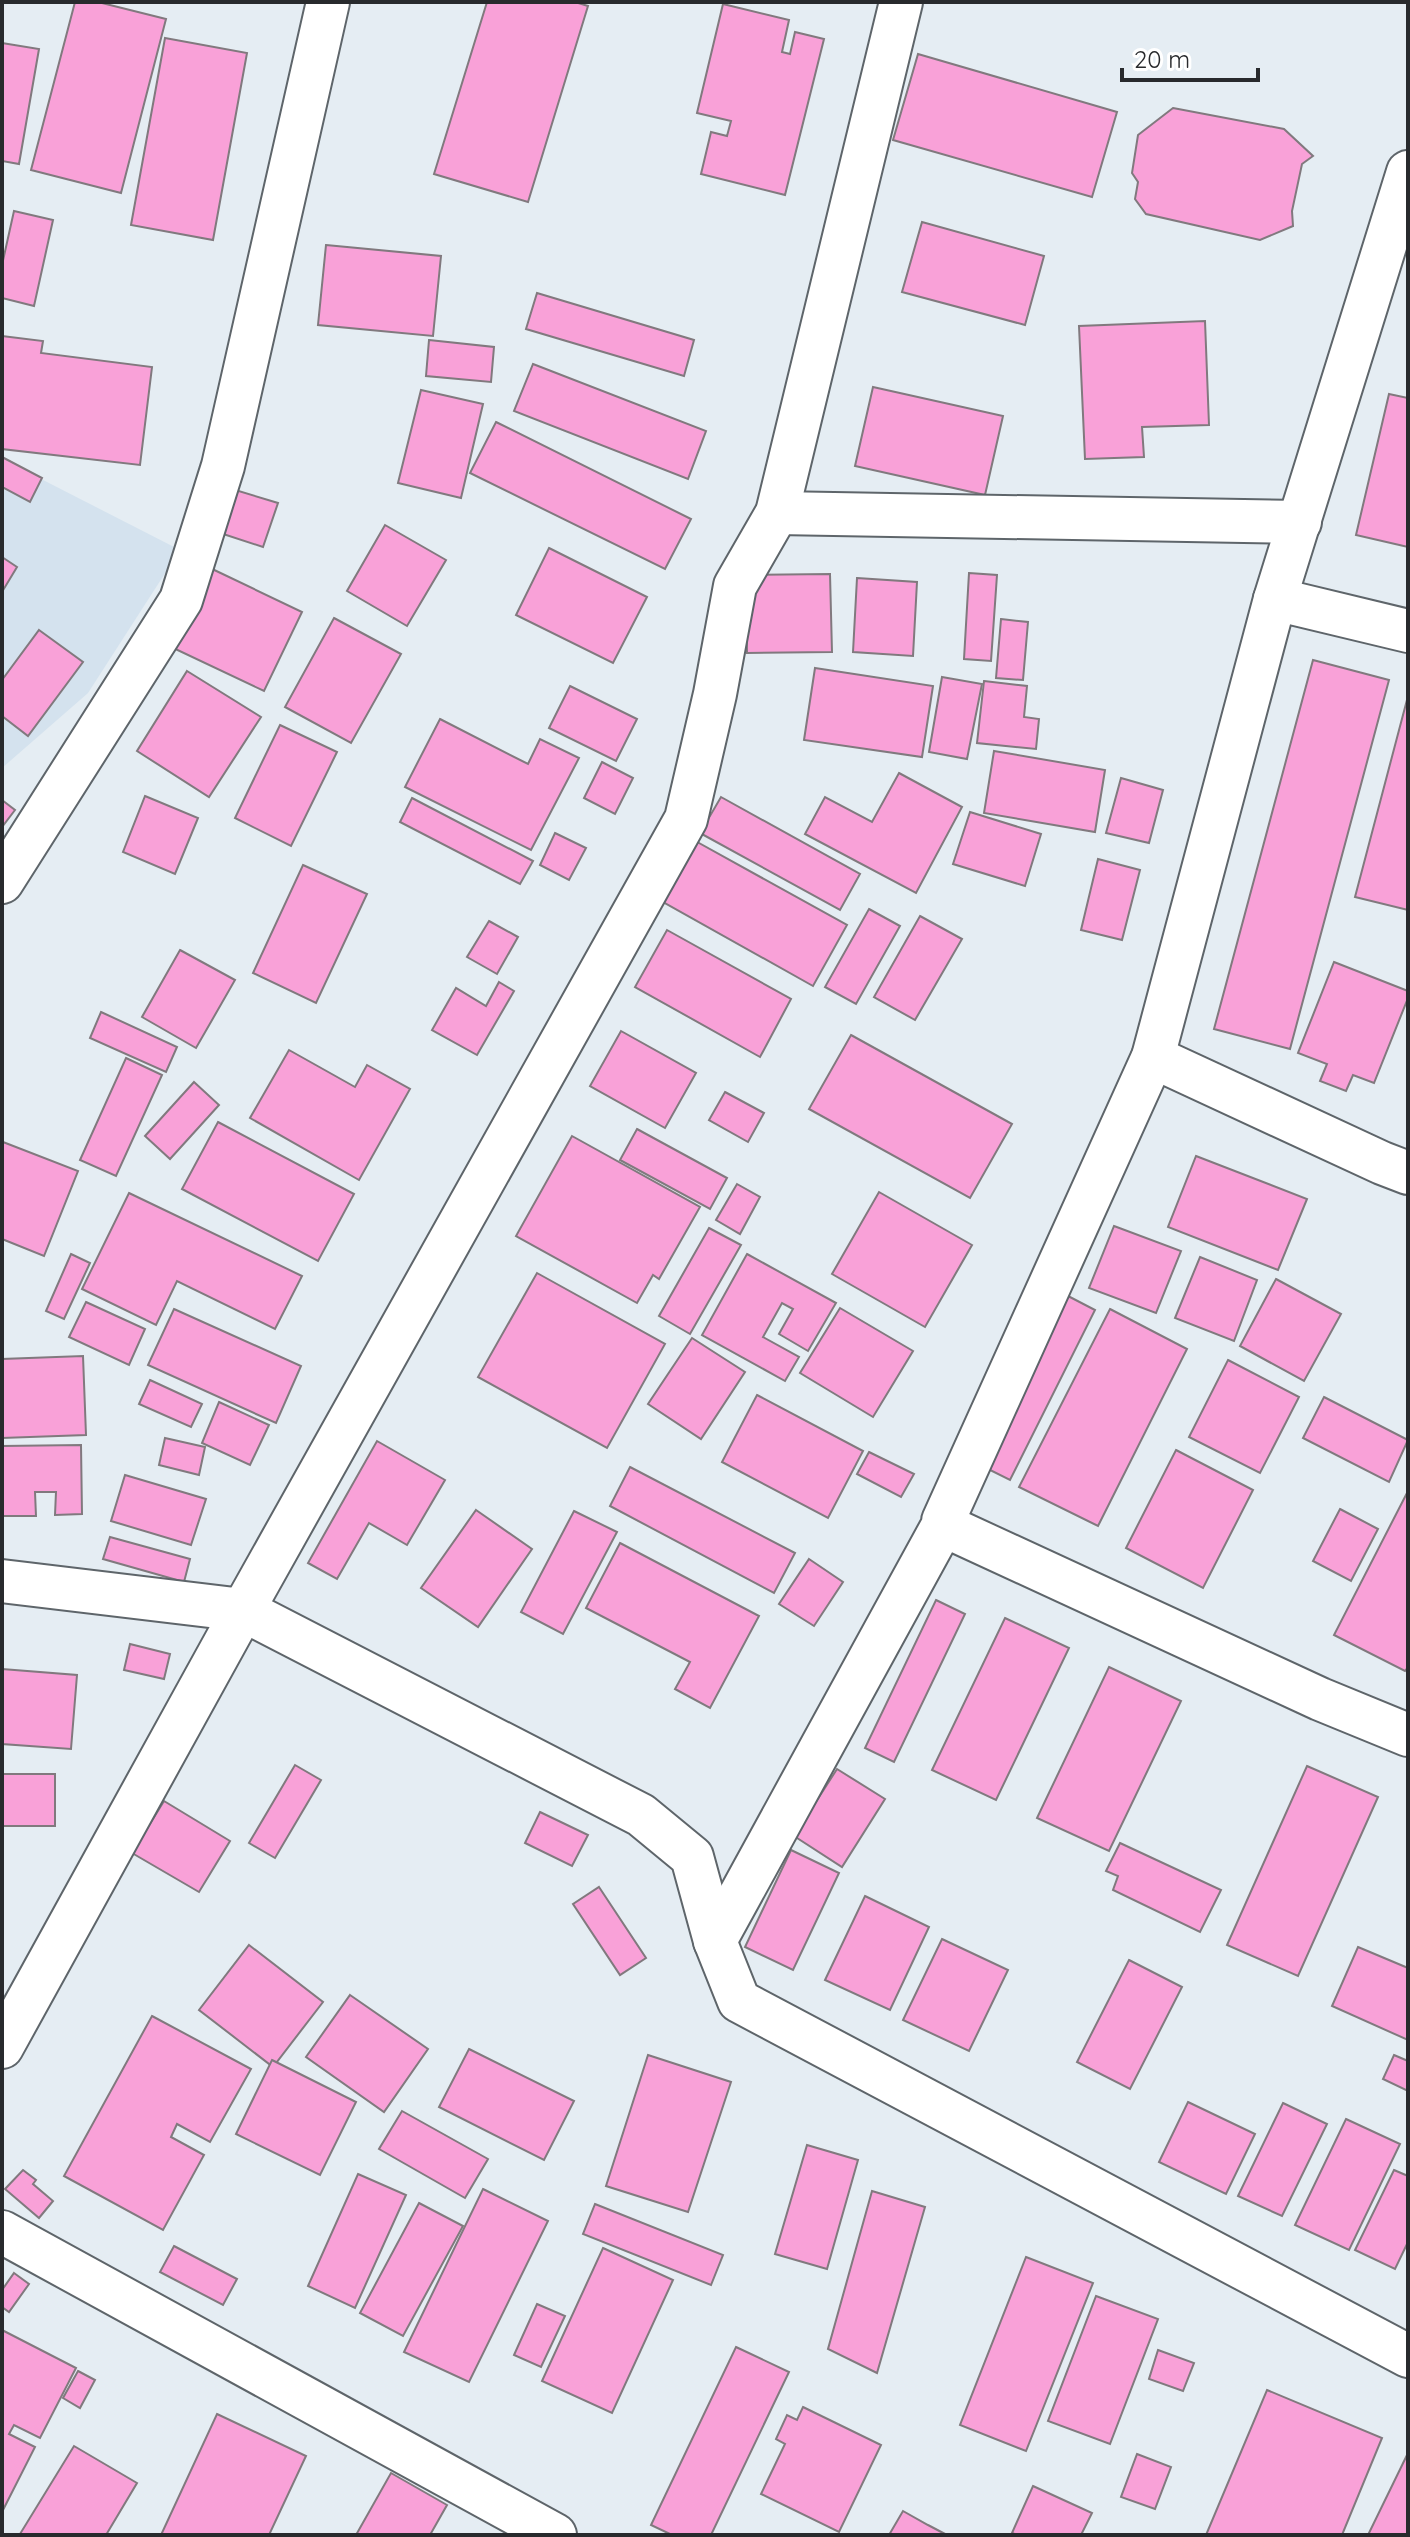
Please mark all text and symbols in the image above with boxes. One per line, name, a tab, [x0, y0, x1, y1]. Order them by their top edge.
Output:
scale bar	[1122, 32, 1258, 82]
text: 20 m	[1134, 44, 1190, 74]

